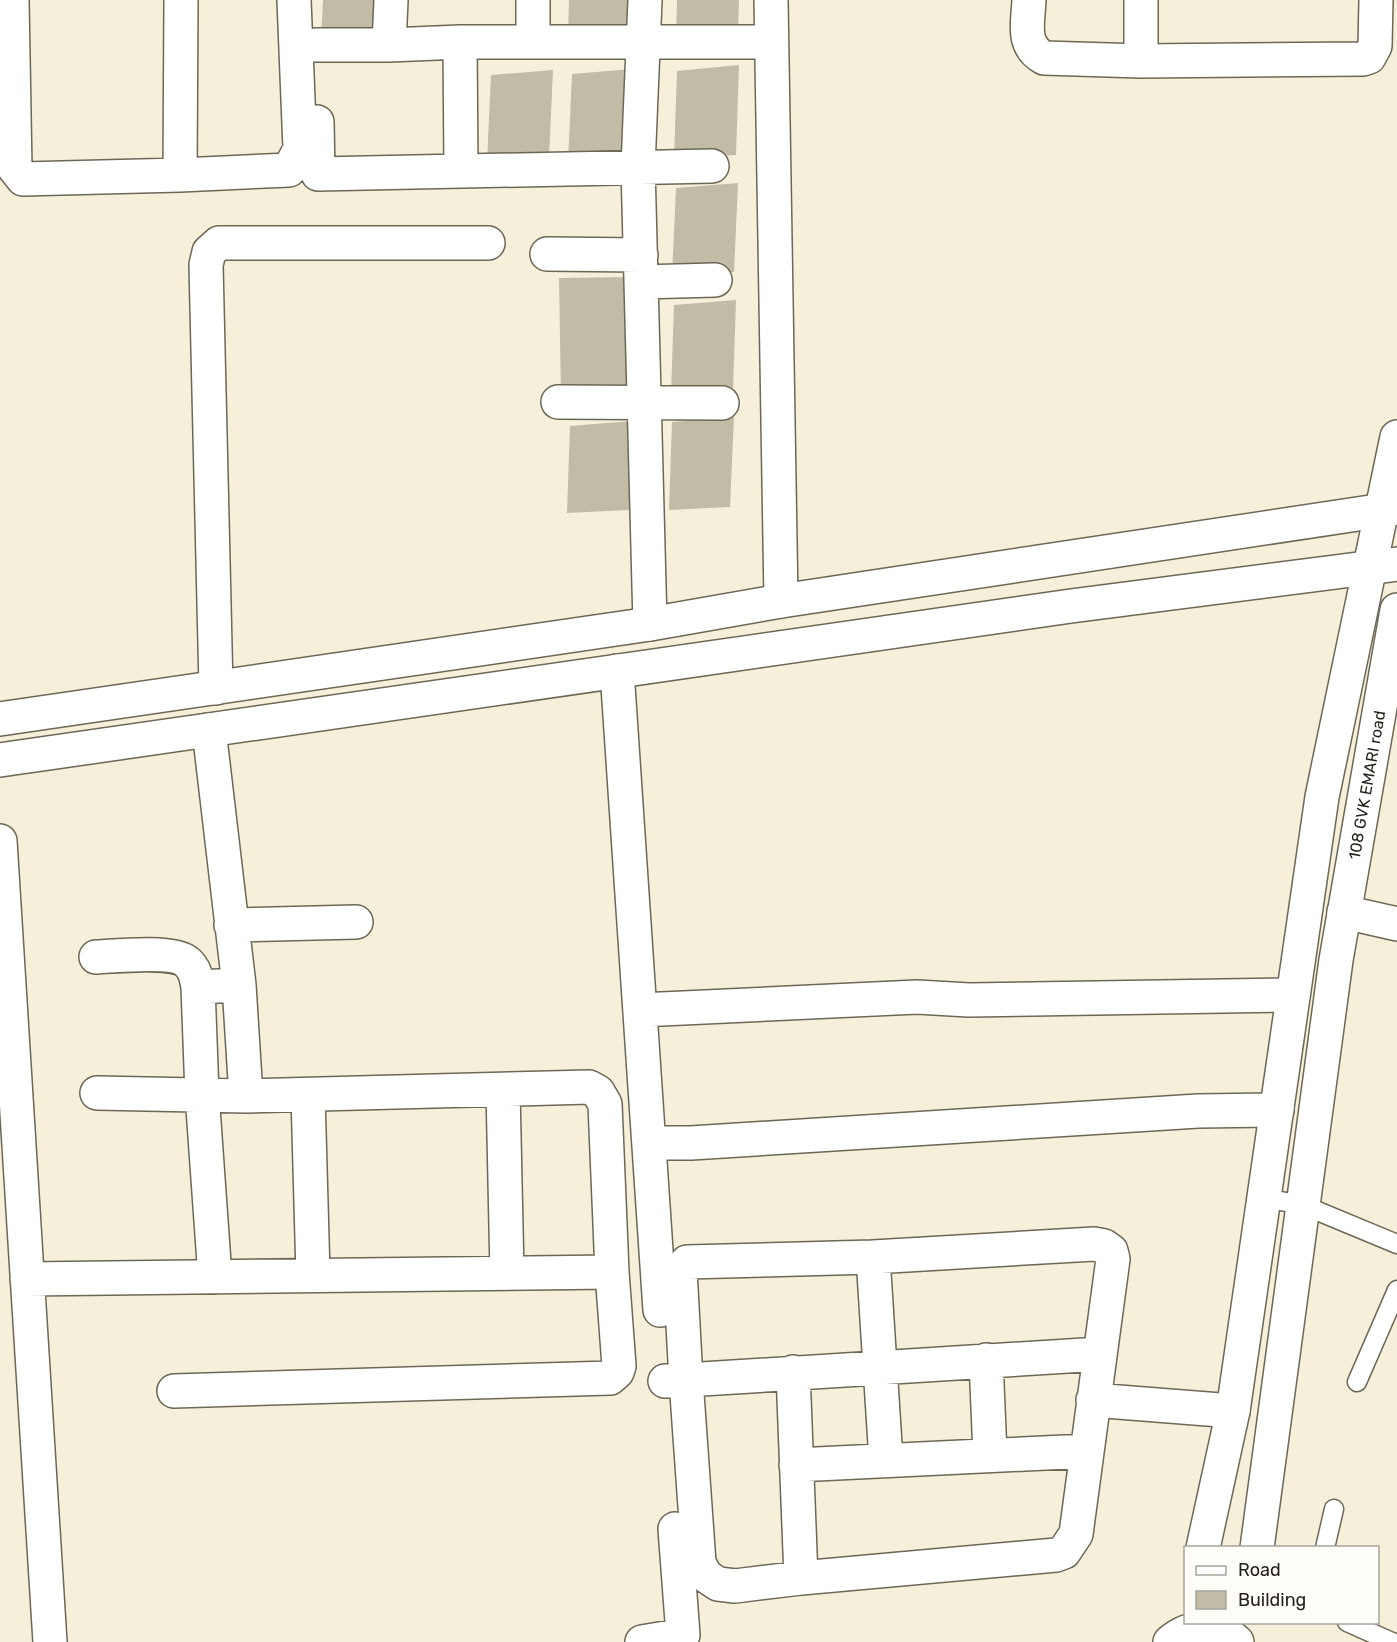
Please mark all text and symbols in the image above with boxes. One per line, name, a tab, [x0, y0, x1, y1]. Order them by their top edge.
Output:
street label: 108 GVK EMARI road	[1345, 709, 1389, 861]
legend	[1184, 1546, 1379, 1624]
text: Road	[1238, 1559, 1281, 1581]
text: Building	[1238, 1589, 1306, 1611]

